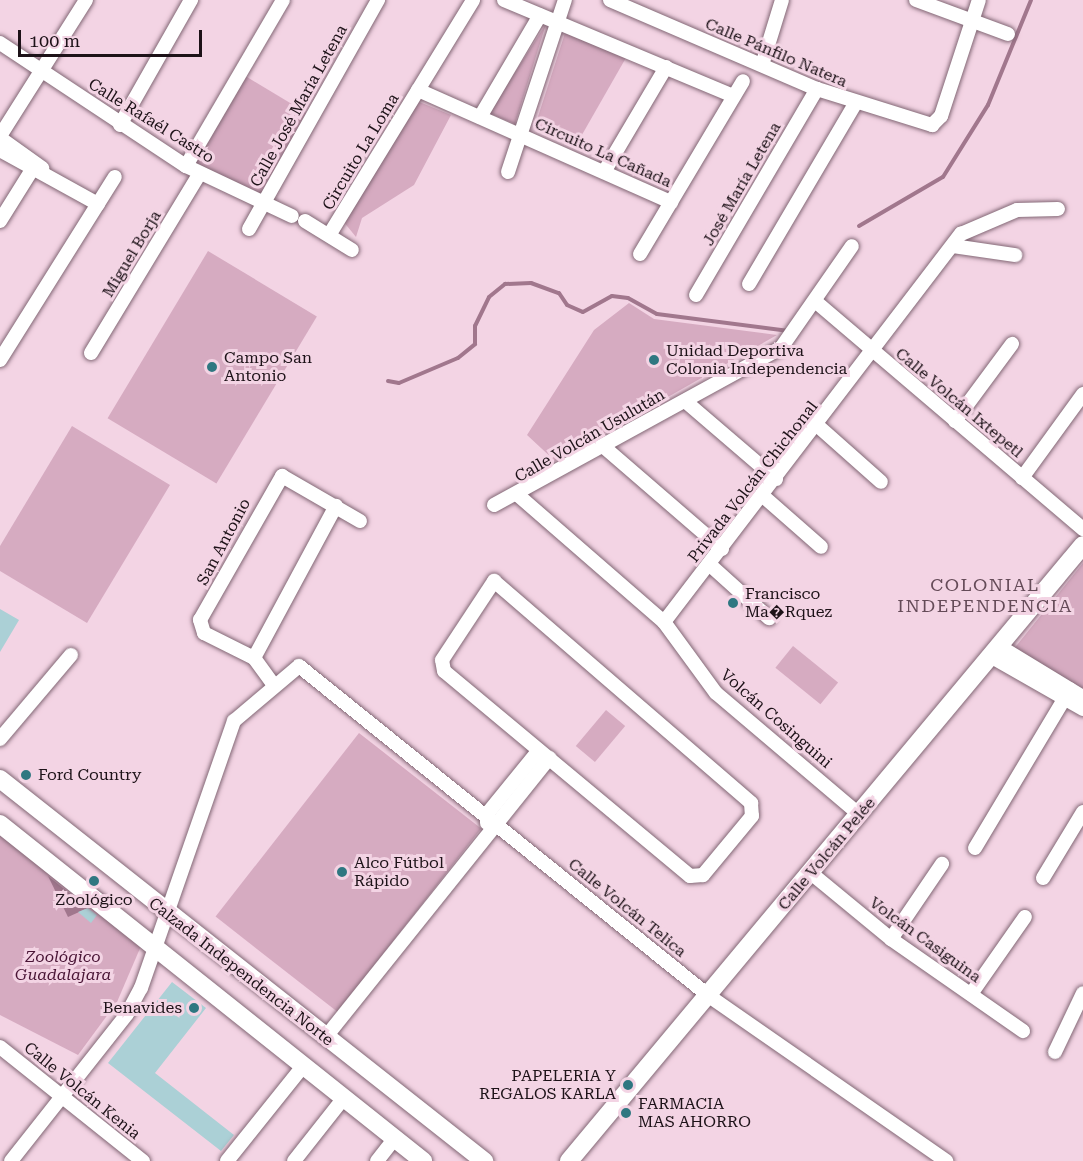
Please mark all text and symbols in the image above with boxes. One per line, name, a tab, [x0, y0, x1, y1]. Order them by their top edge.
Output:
street label: Calle Pánfilo Natera	[702, 14, 850, 92]
scale bar	[21, 18, 206, 56]
street label: Calle José María Letena	[246, 22, 352, 190]
text: 100 m	[29, 30, 80, 51]
street label: Calle Rafaél Castro	[85, 75, 217, 167]
street label: Circuito La Loma	[319, 90, 403, 214]
street label: Circuito La Cañada	[532, 114, 674, 192]
street label: José María Letena	[699, 119, 785, 249]
street label: Miguel Borja	[99, 207, 165, 301]
place label: Unidad Deportiva Colonia Independencia	[666, 341, 847, 379]
street label: Calle Volcán Ixtepetl	[891, 344, 1027, 462]
place label: Campo San Antonio	[224, 348, 312, 386]
marker: Unidad Deportiva Colonia Independencia	[647, 353, 661, 367]
marker: Campo San Antonio	[205, 360, 219, 374]
street label: Calle Volcán Usulután	[512, 385, 668, 487]
street label: Privada Volcán Chichonal	[684, 398, 822, 566]
street label: San Antonio	[193, 495, 255, 589]
district label: COLONIAL INDEPENDENCIA	[897, 575, 1073, 618]
place label: Francisco Ma�Rquez	[745, 584, 832, 622]
marker: Francisco Ma�Rquez	[726, 596, 740, 610]
street label: Volcán Cosinguini	[716, 665, 836, 773]
place label: Ford Country	[38, 765, 141, 785]
marker: Ford Country	[19, 768, 33, 782]
street label: Calle Volcán Pelée	[774, 794, 880, 914]
place label: Alco Fútbol Rápido	[354, 853, 444, 891]
street label: Calle Volcán Telica	[564, 855, 690, 961]
marker: Alco Fútbol Rápido	[335, 865, 349, 879]
marker: Zoológico	[87, 874, 101, 888]
place label: Zoológico	[55, 890, 133, 910]
street label: Volcán Casiguina	[866, 893, 984, 987]
street label: Calzada Independencia Norte	[145, 894, 337, 1050]
park label: Zoológico Guadalajara	[15, 947, 111, 985]
place label: Benavides	[103, 998, 182, 1018]
marker: Benavides	[187, 1001, 201, 1015]
street label: Calle Volcán Kenia	[20, 1038, 144, 1144]
place label: PAPELERIA Y REGALOS KARLA	[479, 1066, 616, 1104]
marker: PAPELERIA Y REGALOS KARLA	[621, 1078, 635, 1092]
place label: FARMACIA MAS AHORRO	[638, 1094, 751, 1132]
marker: FARMACIA MAS AHORRO	[619, 1106, 633, 1120]

